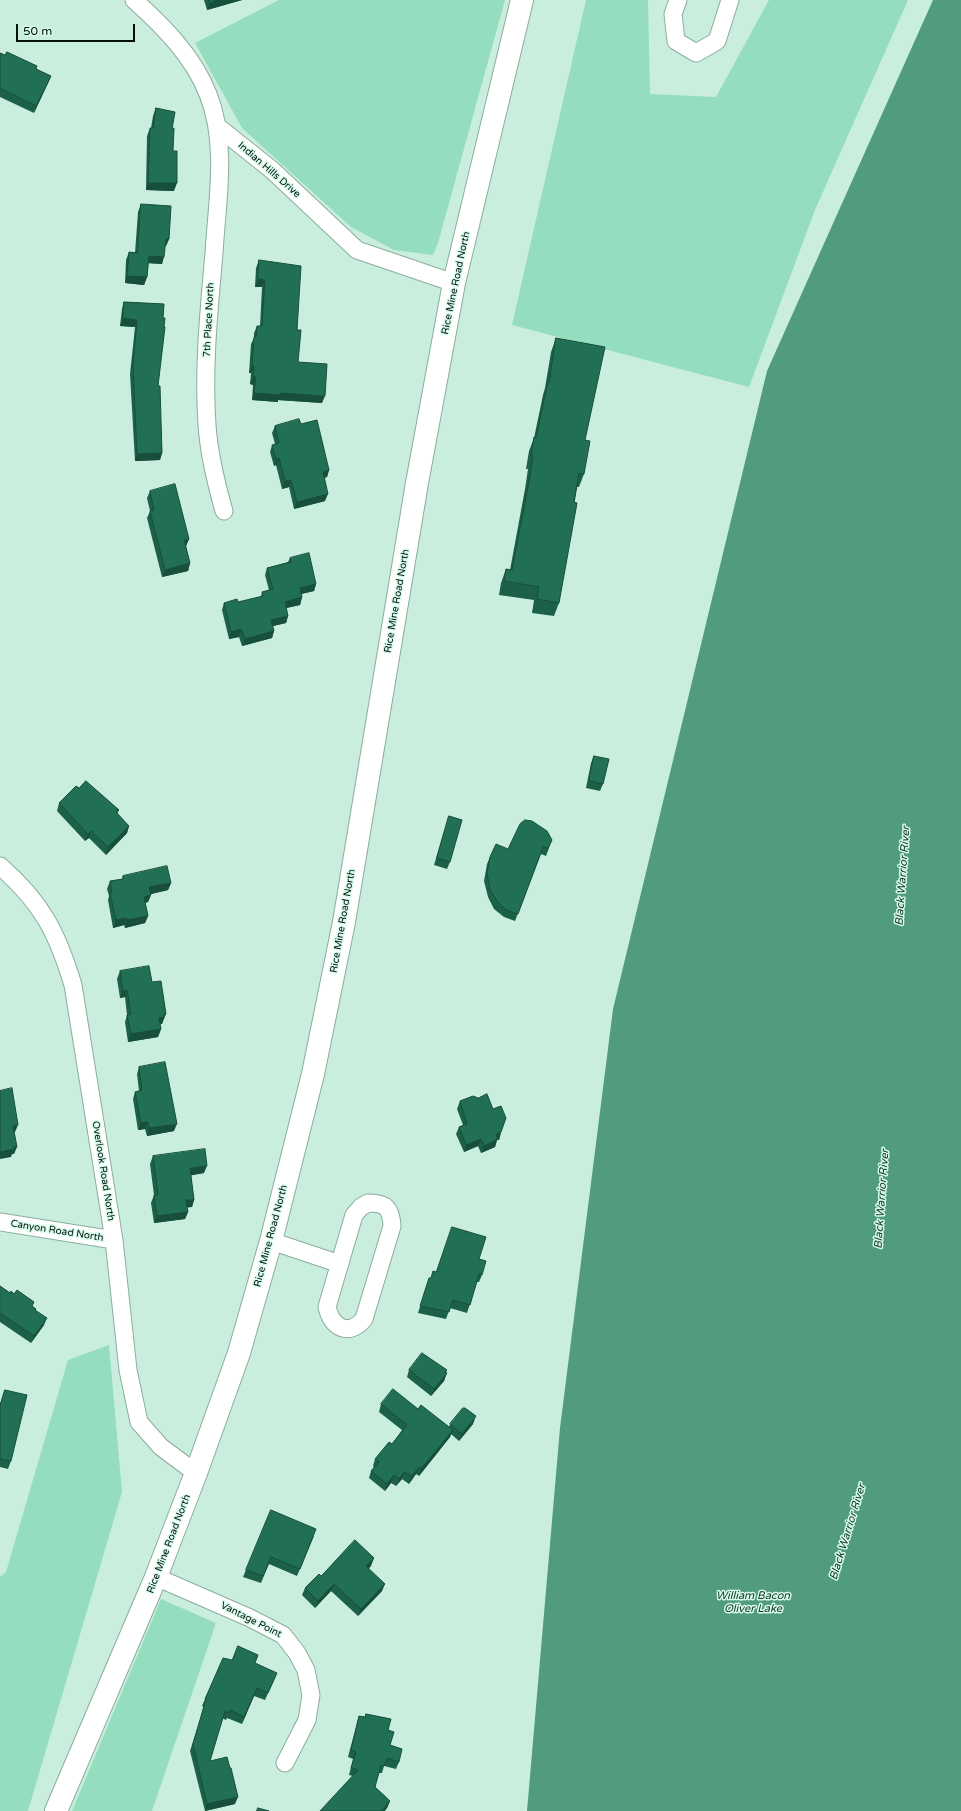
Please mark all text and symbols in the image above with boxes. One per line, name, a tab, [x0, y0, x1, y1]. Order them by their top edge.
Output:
scale bar	[18, 16, 137, 42]
text: 50 m	[23, 24, 52, 38]
street label: Indian Hills Drive	[235, 140, 303, 200]
street label: Rice Mine Road North	[439, 230, 473, 336]
street label: 7th Place North	[201, 282, 217, 358]
street label: Rice Mine Road North	[382, 548, 412, 654]
water label: Black Warrior River	[893, 826, 913, 926]
street label: Rice Mine Road North	[328, 868, 358, 974]
street label: Overlook Road North	[89, 1120, 117, 1222]
water label: Black Warrior River	[872, 1149, 892, 1249]
street label: Rice Mine Road North	[252, 1184, 290, 1288]
street label: Canyon Road North	[10, 1218, 104, 1244]
water label: Black Warrior River	[827, 1482, 869, 1582]
street label: Rice Mine Road North	[145, 1493, 193, 1595]
water label: William Bacon Oliver Lake	[716, 1589, 790, 1615]
street label: Vantage Point	[218, 1599, 284, 1641]

